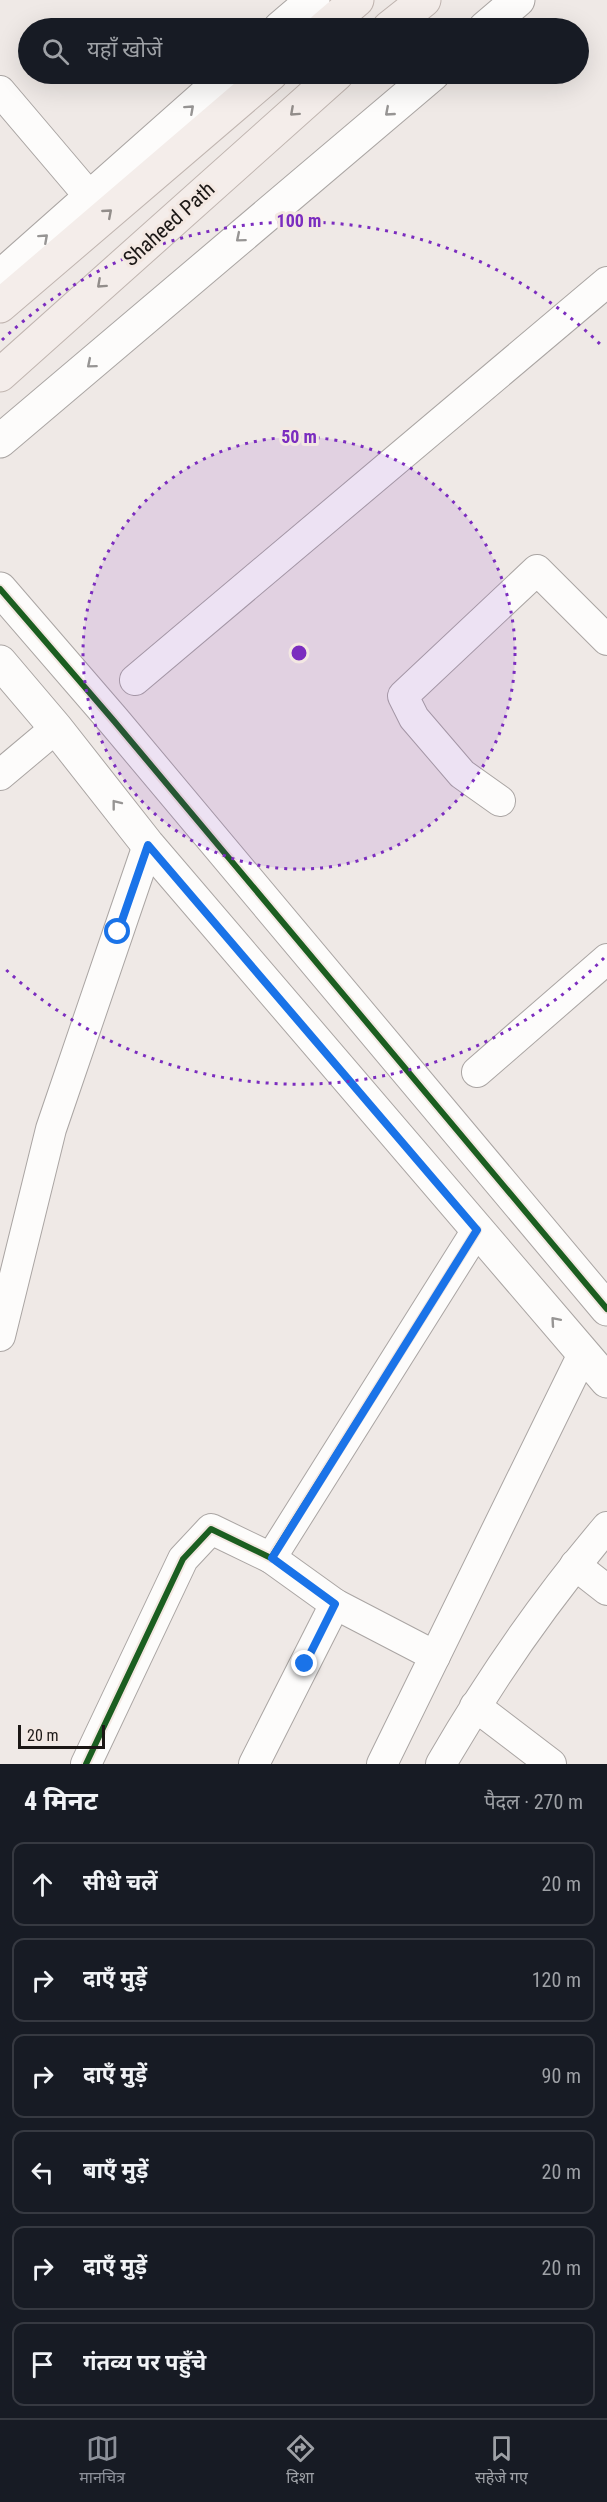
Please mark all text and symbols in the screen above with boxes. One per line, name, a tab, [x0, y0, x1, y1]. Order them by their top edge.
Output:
search box	[18, 18, 589, 84]
icon: search	[39, 35, 72, 68]
text: यहाँ खोजें	[87, 37, 162, 62]
one-way arrow	[183, 105, 193, 116]
one-way arrow	[290, 105, 300, 116]
one-way arrow	[385, 105, 396, 116]
street label: Shaheed Path	[119, 177, 219, 271]
one-way arrow	[101, 209, 112, 220]
text: 100 m	[277, 210, 321, 231]
one-way arrow	[236, 231, 247, 242]
one-way arrow	[37, 234, 48, 245]
one-way arrow	[97, 277, 108, 288]
one-way arrow	[87, 357, 98, 368]
text: 50 m	[281, 426, 317, 447]
centre of rings	[289, 643, 309, 663]
one-way arrow	[113, 800, 124, 811]
route start	[104, 918, 130, 944]
one-way arrow	[551, 1317, 562, 1328]
route end	[291, 1650, 317, 1676]
scale bar	[18, 1722, 105, 1750]
text: 20 m	[27, 1726, 59, 1745]
text: 4 मिनट	[24, 1786, 98, 1816]
text: पैदल · 270 m	[484, 1790, 583, 1814]
icon: ahead	[26, 1868, 59, 1901]
text: सीधे चलें	[83, 1870, 157, 1895]
text: 20 m	[542, 1872, 581, 1896]
icon: right	[26, 1964, 59, 1997]
text: दाएँ मुड़ें	[83, 1966, 147, 1991]
text: 120 m	[532, 1968, 581, 1992]
icon: right	[26, 2060, 59, 2093]
text: दाएँ मुड़ें	[83, 2062, 147, 2087]
text: 90 m	[542, 2064, 581, 2088]
icon: left	[26, 2156, 59, 2189]
text: बाएँ मुड़ें	[83, 2158, 148, 2183]
text: 20 m	[542, 2160, 581, 2184]
icon: right	[26, 2252, 59, 2285]
text: दाएँ मुड़ें	[83, 2254, 147, 2279]
text: 20 m	[542, 2256, 581, 2280]
icon: arrive	[26, 2348, 59, 2381]
text: गंतव्य पर पहुँचे	[83, 2350, 206, 2375]
tab: मानचित्र	[79, 2432, 125, 2490]
tab: दिशा	[284, 2432, 317, 2490]
tab: सहेजे गए	[475, 2432, 528, 2490]

